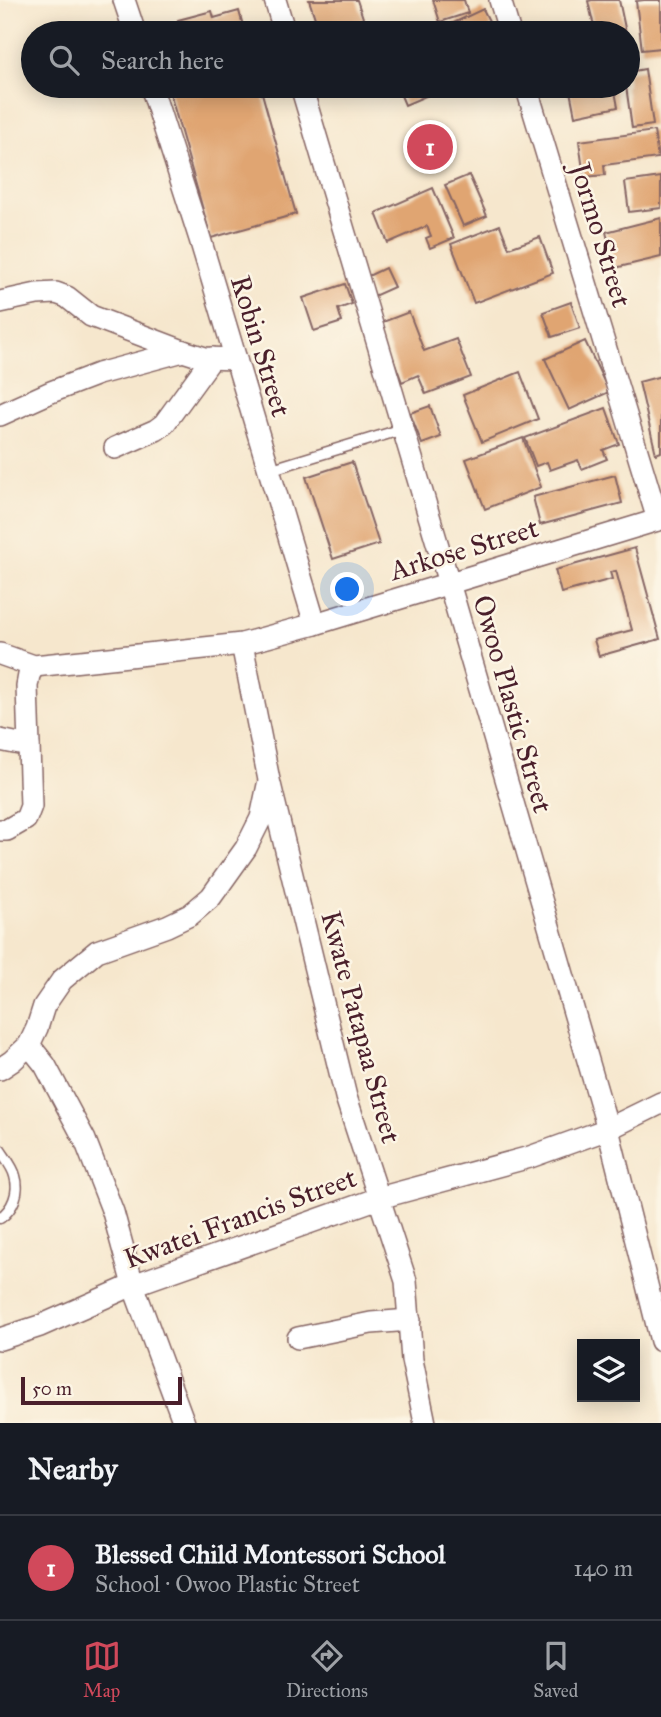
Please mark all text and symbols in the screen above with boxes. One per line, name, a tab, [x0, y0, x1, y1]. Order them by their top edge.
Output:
search box	[21, 21, 640, 98]
icon: search	[45, 41, 83, 79]
text: Search here	[101, 44, 224, 76]
pin: 1	[407, 121, 453, 173]
street label: Jormo Street	[562, 156, 640, 311]
street label: Robin Street	[223, 271, 299, 421]
street label: Arkose Street	[384, 510, 543, 588]
your location	[330, 572, 364, 606]
street label: Owoo Plastic Street	[465, 591, 561, 817]
street label: Kwate Patapaa Street	[313, 907, 409, 1147]
street label: Kwatei Francis Street	[119, 1160, 361, 1276]
map controls	[577, 1339, 640, 1402]
button: layers	[577, 1339, 640, 1402]
scale bar	[21, 1374, 182, 1406]
text: 50 m	[32, 1377, 72, 1400]
text: Nearby	[28, 1451, 118, 1487]
text: Blessed Child Montessori School	[95, 1538, 446, 1570]
text: 1	[46, 1554, 56, 1582]
text: 140 m	[573, 1554, 633, 1582]
text: School · Owoo Plastic Street	[95, 1570, 360, 1598]
tab: Map	[83, 1637, 121, 1702]
tab: Directions	[286, 1637, 368, 1702]
tab: Saved	[533, 1637, 578, 1702]

